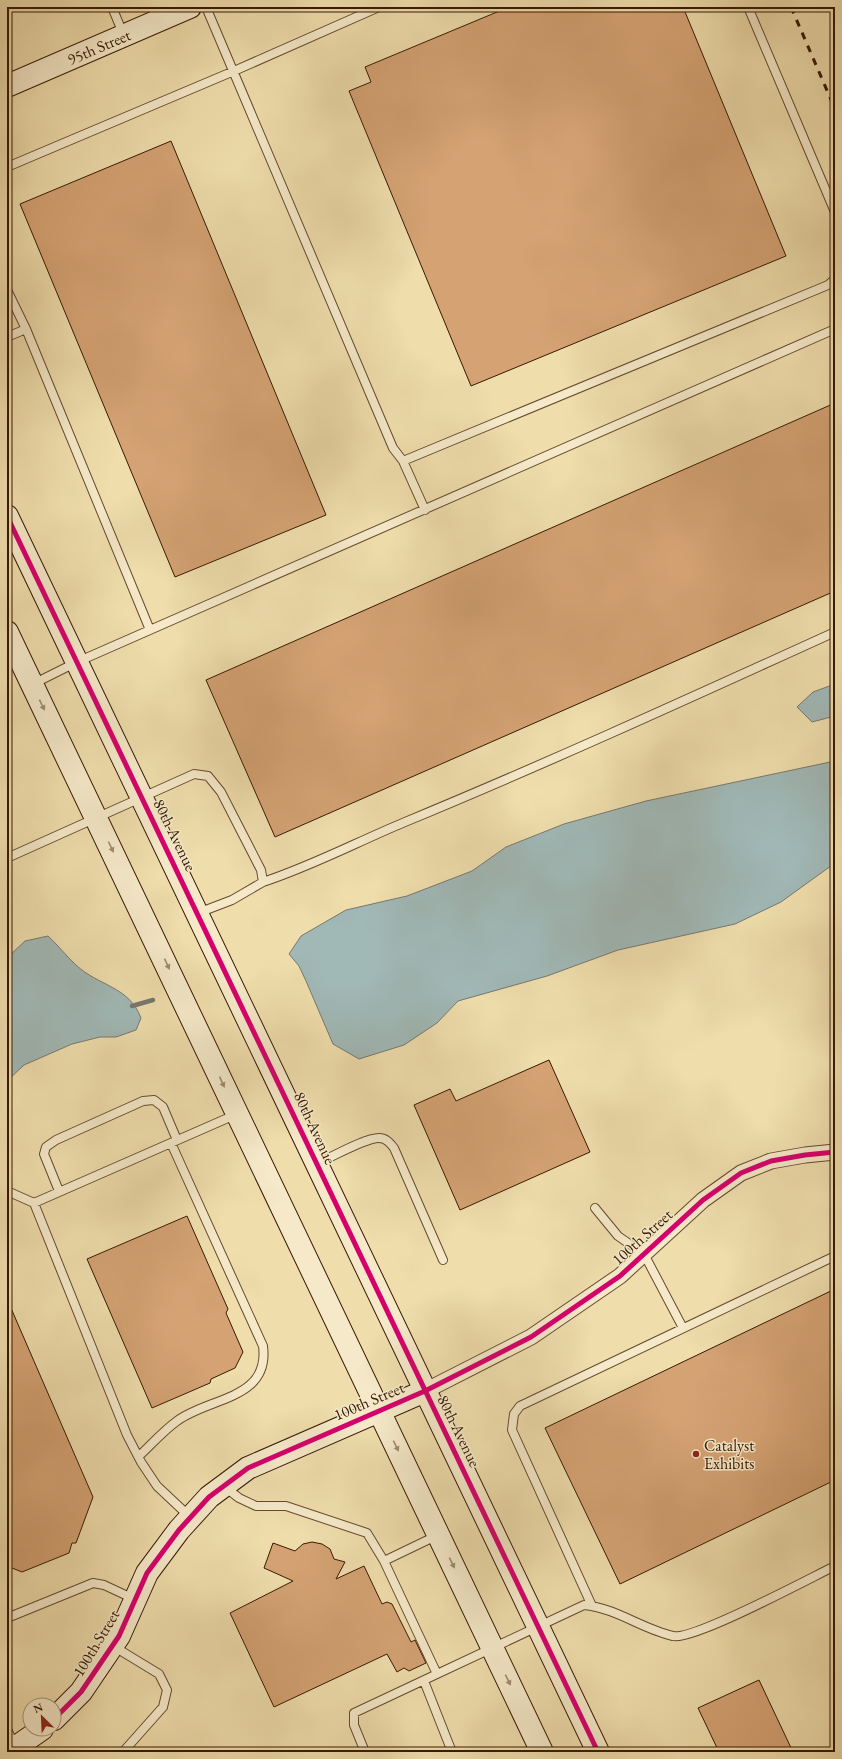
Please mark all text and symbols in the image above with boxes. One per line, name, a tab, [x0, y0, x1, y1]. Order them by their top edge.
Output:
street label: 95th Street	[64, 24, 134, 70]
one-way arrow	[39, 699, 45, 710]
street label: 80th Avenue	[149, 795, 201, 875]
one-way arrow	[108, 841, 114, 853]
one-way arrow	[164, 959, 170, 970]
one-way arrow	[219, 1076, 225, 1087]
street label: 80th Avenue	[289, 1088, 341, 1168]
street label: 100th Street	[607, 1204, 677, 1270]
street label: 100th Street	[331, 1377, 407, 1425]
street label: 80th Avenue	[433, 1391, 485, 1471]
place label: Catalyst Exhibits	[704, 1435, 754, 1474]
one-way arrow	[393, 1440, 399, 1451]
marker: Catalyst Exhibits	[691, 1449, 701, 1459]
one-way arrow	[449, 1557, 455, 1569]
street label: 100th Street	[68, 1606, 124, 1680]
one-way arrow	[505, 1674, 511, 1686]
north arrow	[22, 1697, 62, 1737]
text: N	[31, 1700, 45, 1716]

